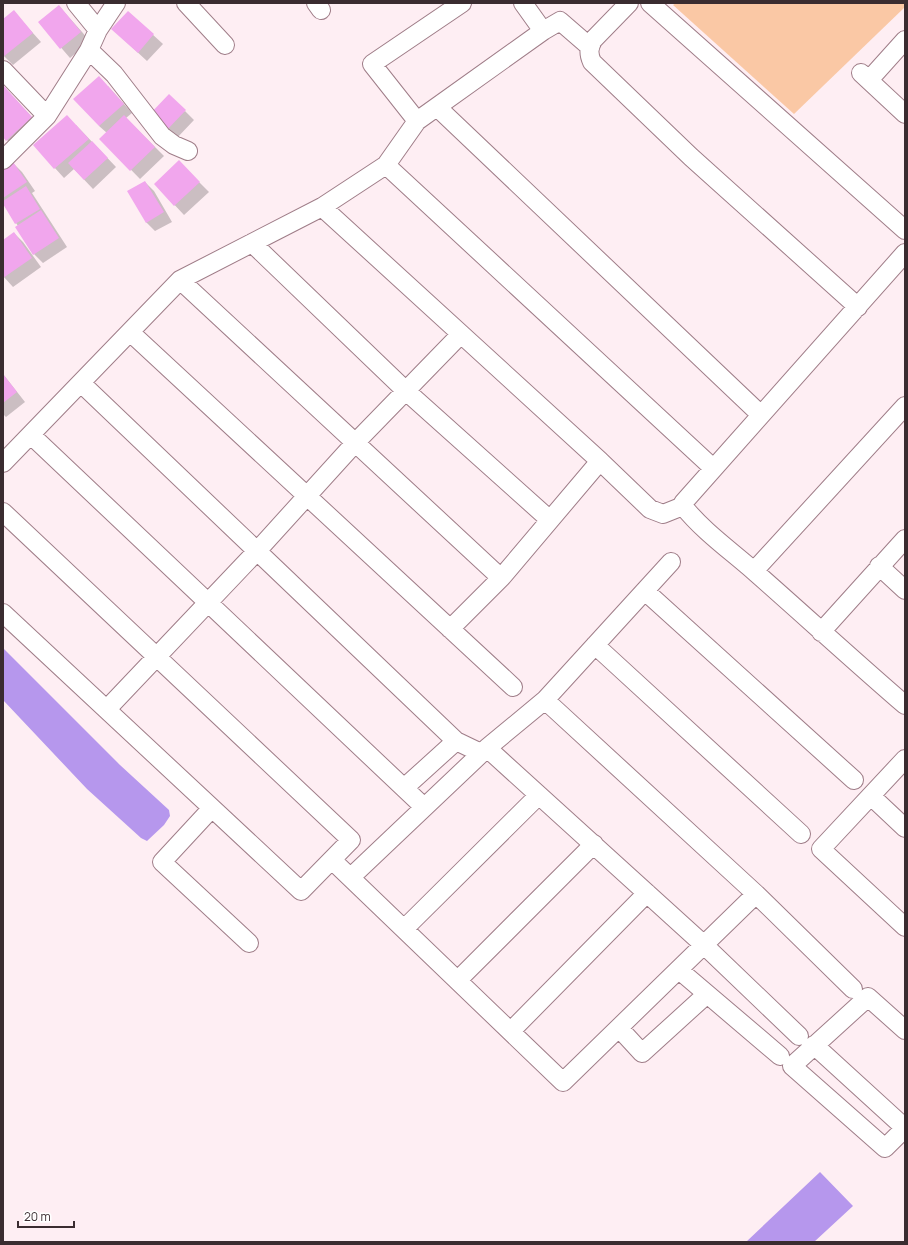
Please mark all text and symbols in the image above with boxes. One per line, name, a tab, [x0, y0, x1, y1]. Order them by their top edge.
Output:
scale bar	[18, 1203, 74, 1229]
text: 20 m	[24, 1208, 51, 1225]

